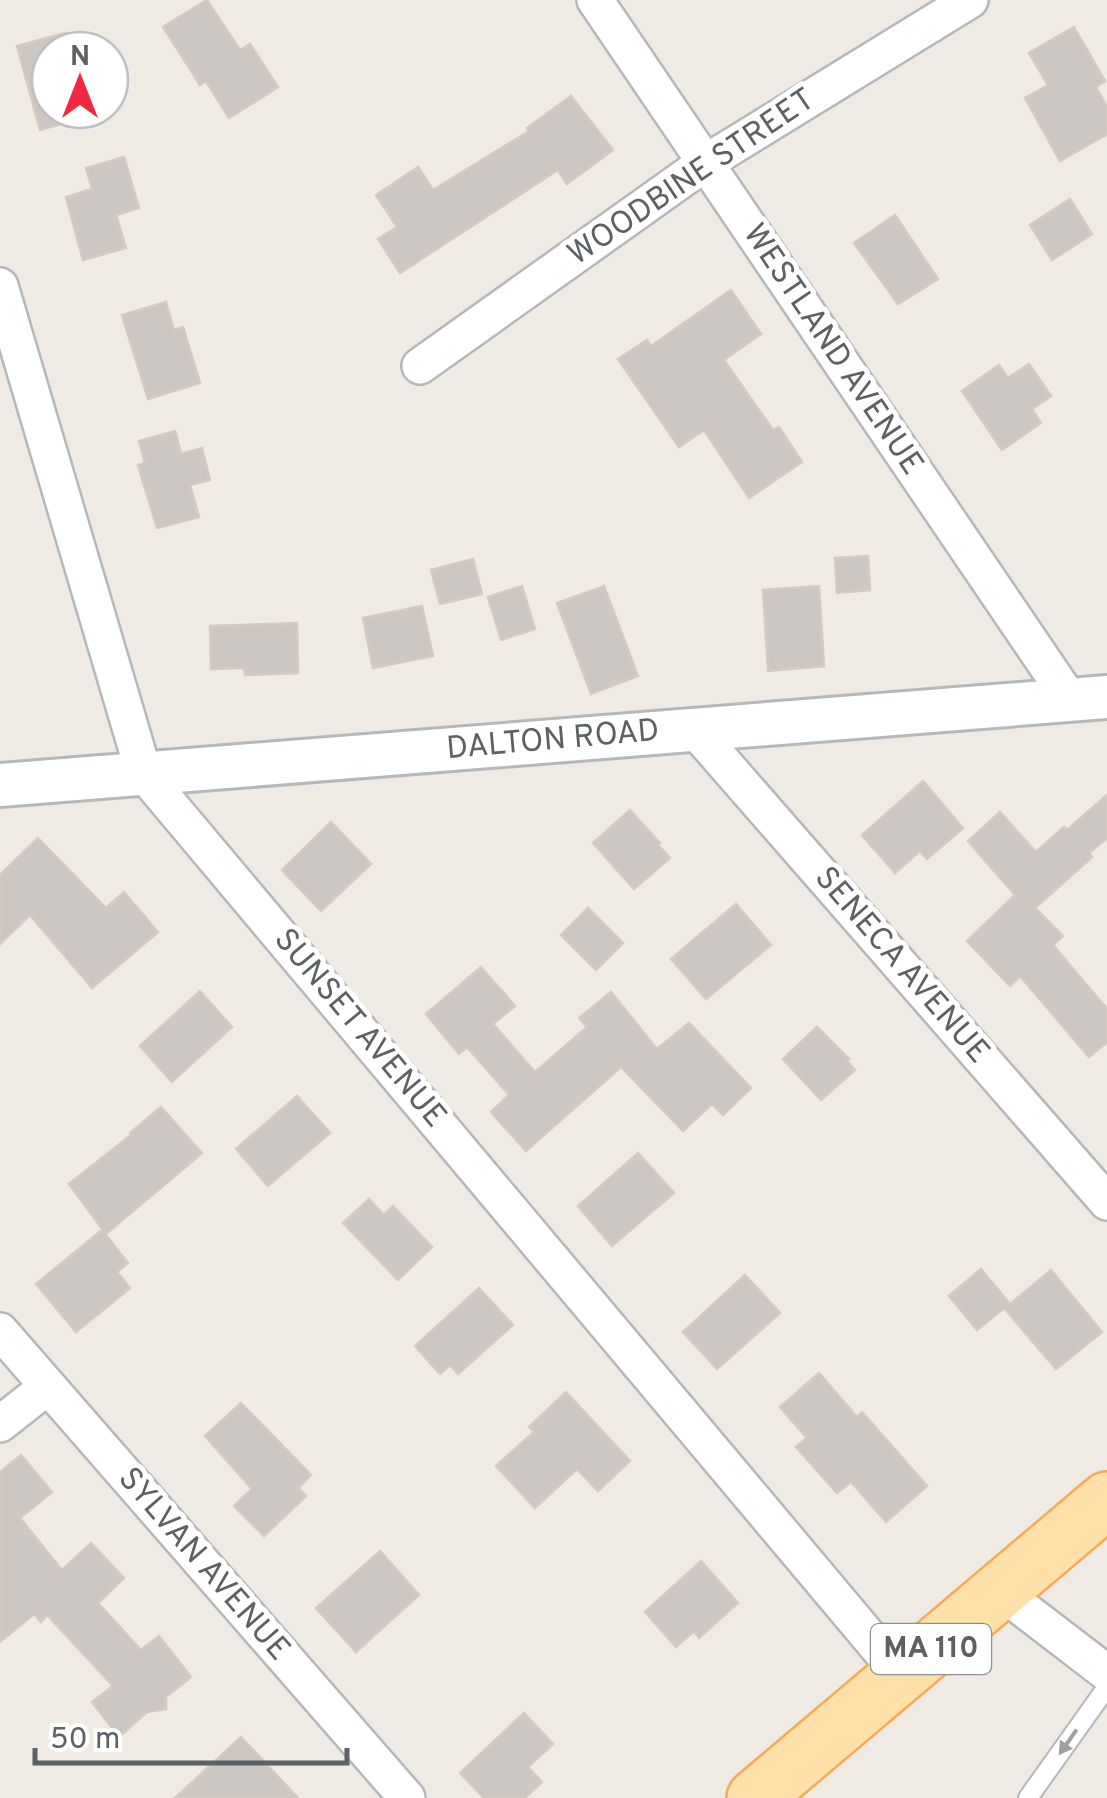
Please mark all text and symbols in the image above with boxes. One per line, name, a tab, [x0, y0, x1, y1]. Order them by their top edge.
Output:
north arrow	[30, 30, 130, 130]
text: N	[70, 40, 90, 76]
street label: WOODBINE STREET	[561, 81, 823, 275]
street label: WESTLAND AVENUE	[733, 217, 931, 483]
street label: DALTON ROAD	[445, 712, 661, 770]
street label: SENECA AVENUE	[805, 859, 997, 1073]
street label: SUNSET AVENUE	[264, 921, 454, 1137]
street label: SYLVAN AVENUE	[108, 1460, 298, 1670]
road number: MA 110	[871, 1624, 991, 1674]
scale bar	[35, 1703, 348, 1765]
text: 50 m	[50, 1722, 120, 1759]
one-way arrow	[1058, 1729, 1078, 1756]

